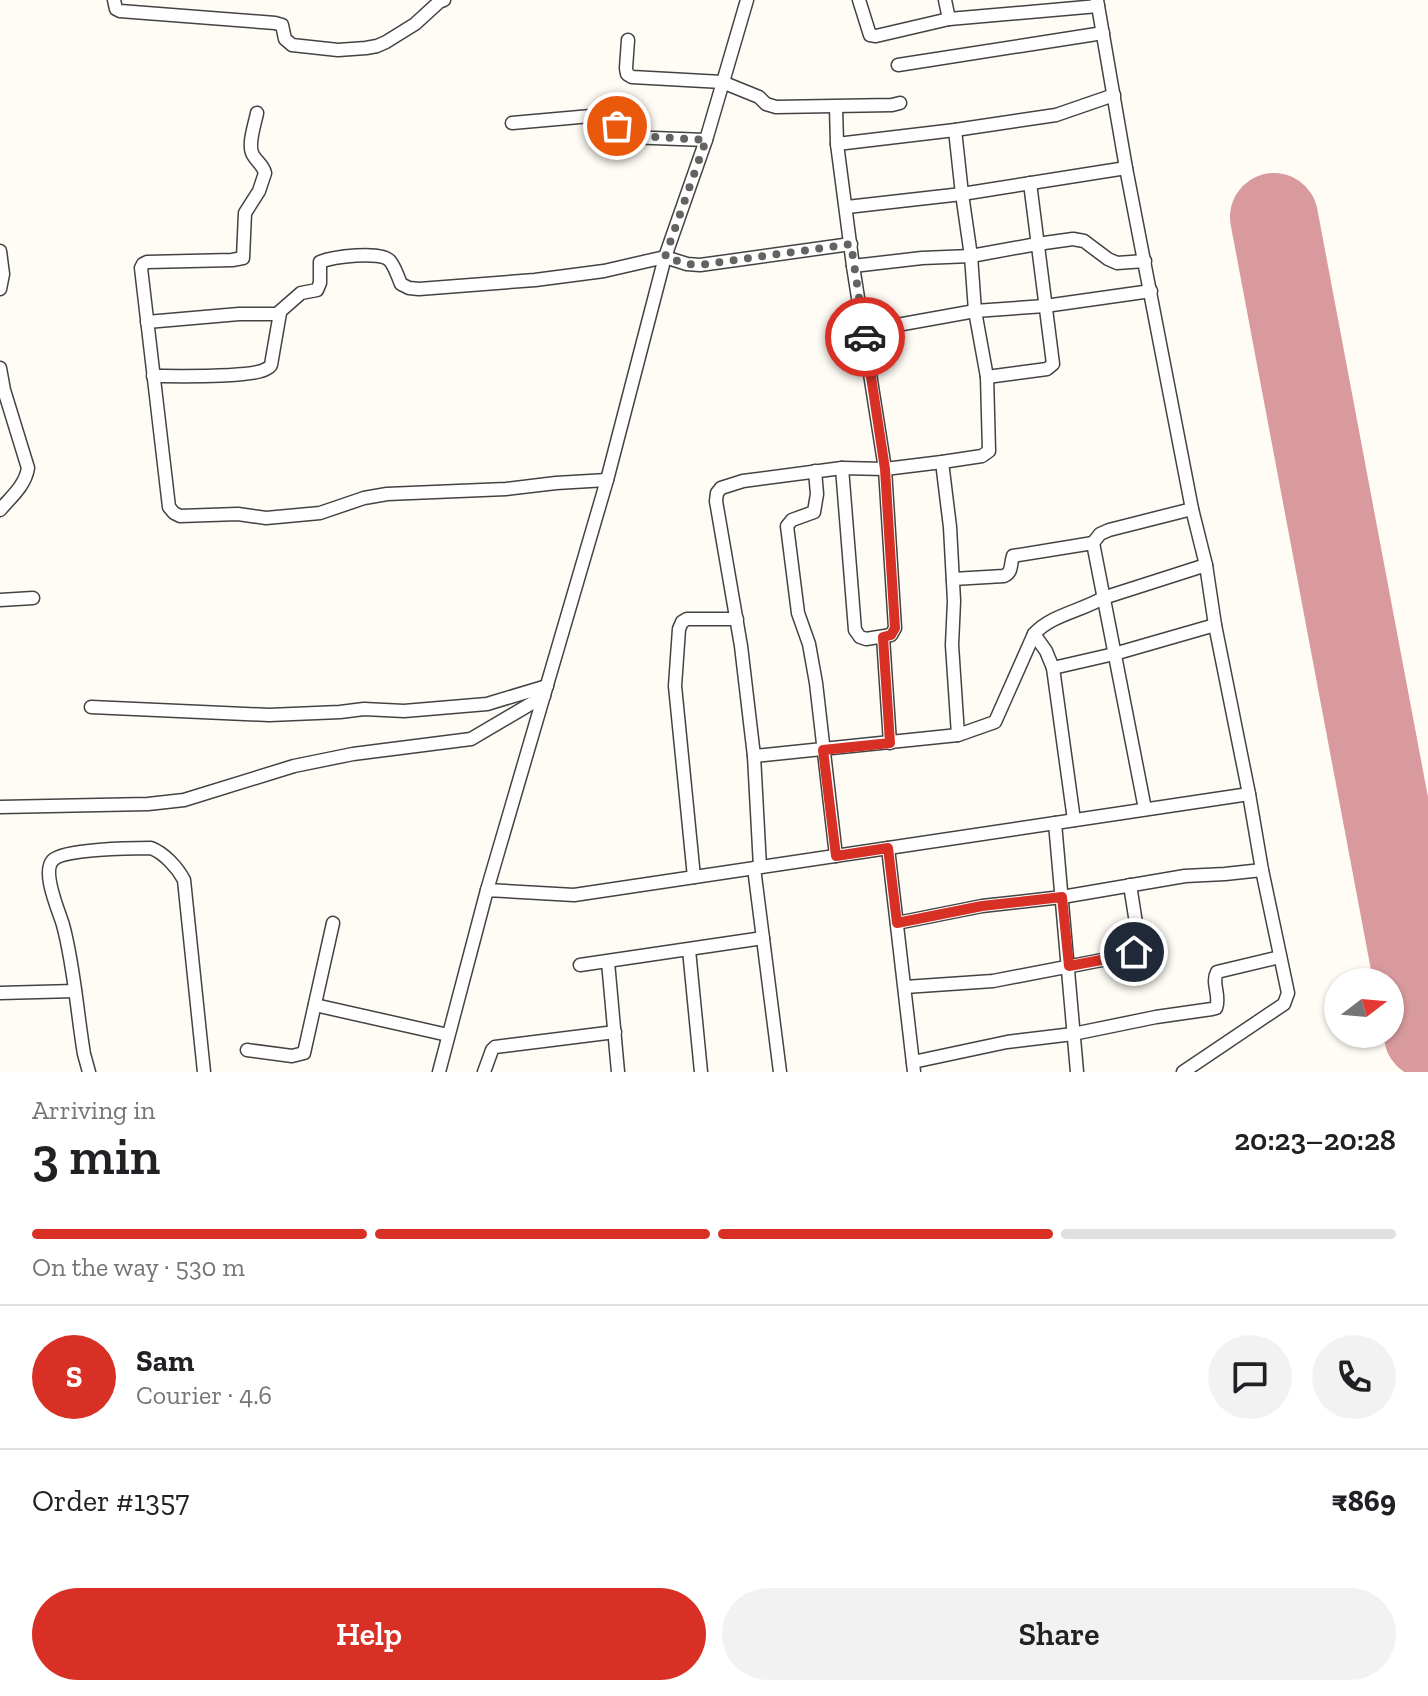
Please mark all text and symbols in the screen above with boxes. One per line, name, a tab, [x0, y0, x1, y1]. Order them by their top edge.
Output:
pin	[583, 92, 651, 160]
icon: bag	[595, 104, 639, 148]
courier	[825, 297, 905, 377]
icon: car	[843, 315, 887, 359]
pin	[1100, 918, 1168, 986]
icon: home	[1112, 930, 1156, 974]
north arrow	[1324, 968, 1404, 1048]
map controls	[1324, 968, 1404, 1048]
text: Arriving in	[32, 1094, 155, 1126]
text: 20:23–20:28	[1234, 1122, 1396, 1158]
text: 3 min	[32, 1125, 160, 1187]
text: On the way · 530 m	[32, 1251, 245, 1283]
button: chat	[1208, 1335, 1292, 1419]
button: phone	[1312, 1335, 1396, 1419]
text: Sam	[136, 1343, 194, 1379]
text: S	[66, 1359, 82, 1395]
text: Courier · 4.6	[136, 1379, 272, 1411]
text: Order #1357	[32, 1483, 189, 1519]
text: ₹869	[1332, 1483, 1396, 1519]
button: Help	[32, 1588, 706, 1680]
button: Share	[722, 1588, 1396, 1680]

